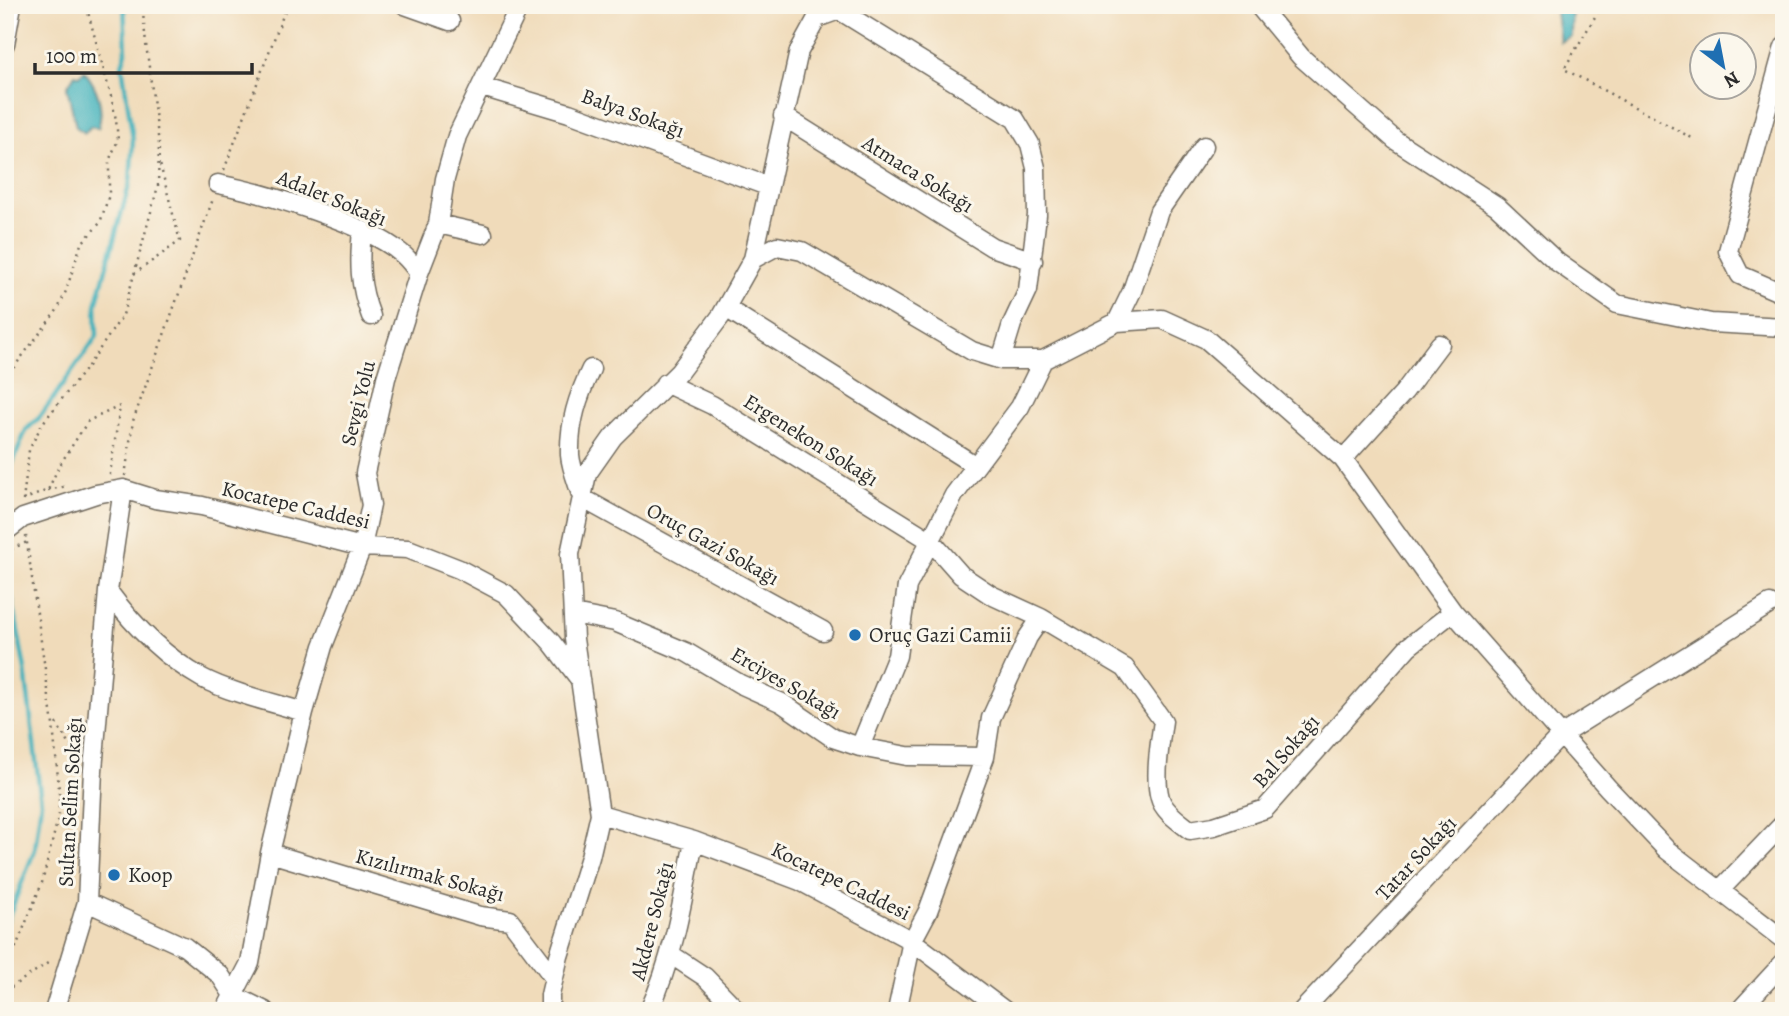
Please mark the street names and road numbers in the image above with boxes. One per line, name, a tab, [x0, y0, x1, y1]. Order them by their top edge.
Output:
street label: Balya Sokağı	[578, 81, 689, 145]
street label: Atmaca Sokağı	[856, 128, 979, 219]
street label: Adalet Sokağı	[272, 163, 391, 233]
street label: Sevgi Yolu	[334, 357, 382, 449]
street label: Ergenekon Sokağı	[738, 387, 884, 493]
street label: Kocatepe Caddesi	[219, 474, 373, 536]
street label: Oruç Gazi Sokağı	[642, 496, 784, 592]
street label: Erciyes Sokağı	[726, 640, 846, 726]
street label: Bal Sokağı	[1246, 708, 1326, 794]
street label: Sultan Selim Sokağı	[52, 716, 88, 888]
street label: Tatar Sokağı	[1369, 809, 1463, 907]
street label: Kocatepe Caddesi	[767, 835, 915, 927]
street label: Kızılırmak Sokağı	[352, 842, 508, 908]
street label: Akdere Sokağı	[623, 859, 680, 984]

